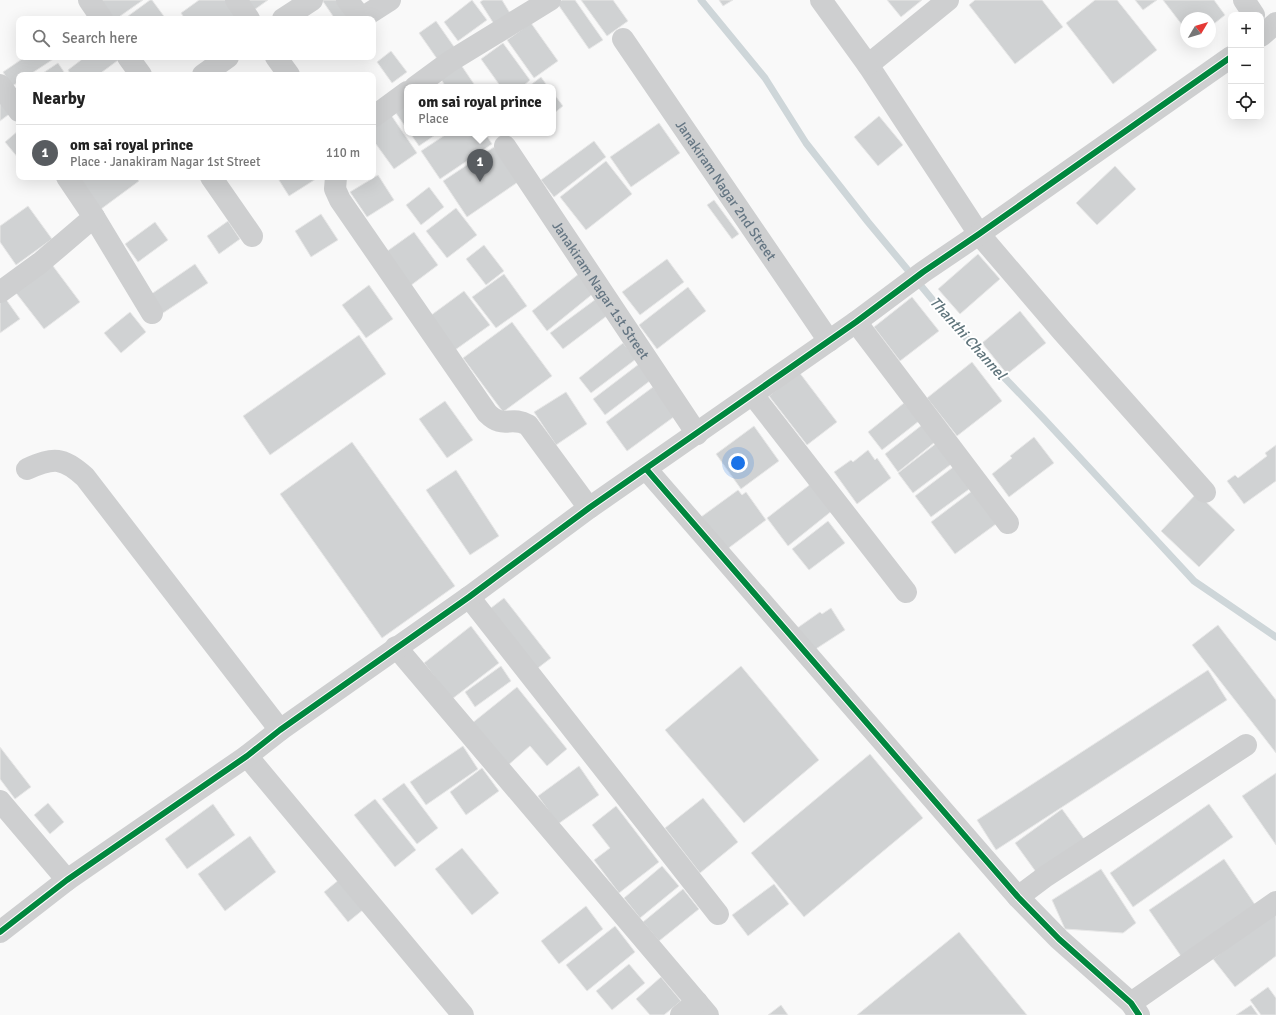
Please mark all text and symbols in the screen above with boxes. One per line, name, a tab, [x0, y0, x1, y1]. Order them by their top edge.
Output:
north arrow	[1180, 12, 1216, 48]
map controls	[1228, 12, 1264, 120]
button: +	[1228, 12, 1264, 48]
search box	[16, 16, 376, 60]
icon: search	[30, 27, 52, 49]
text: Search here	[62, 29, 138, 47]
button: −	[1228, 48, 1264, 84]
popup	[404, 84, 556, 136]
button: locate	[1228, 84, 1264, 120]
text: Nearby	[32, 88, 85, 109]
text: om sai royal prince	[418, 93, 542, 111]
text: Place	[418, 111, 449, 127]
street label: Janakiram Nagar 2nd Street	[672, 117, 780, 264]
text: om sai royal prince	[70, 136, 193, 154]
text: 1	[41, 145, 49, 161]
text: 110 m	[326, 145, 360, 161]
pin: 1	[467, 149, 493, 182]
text: Place · Janakiram Nagar 1st Street	[70, 154, 261, 170]
street label: Janakiram Nagar 1st Street	[548, 218, 653, 363]
water label: Thanthi Channel	[926, 293, 1011, 384]
your location	[728, 453, 748, 473]

